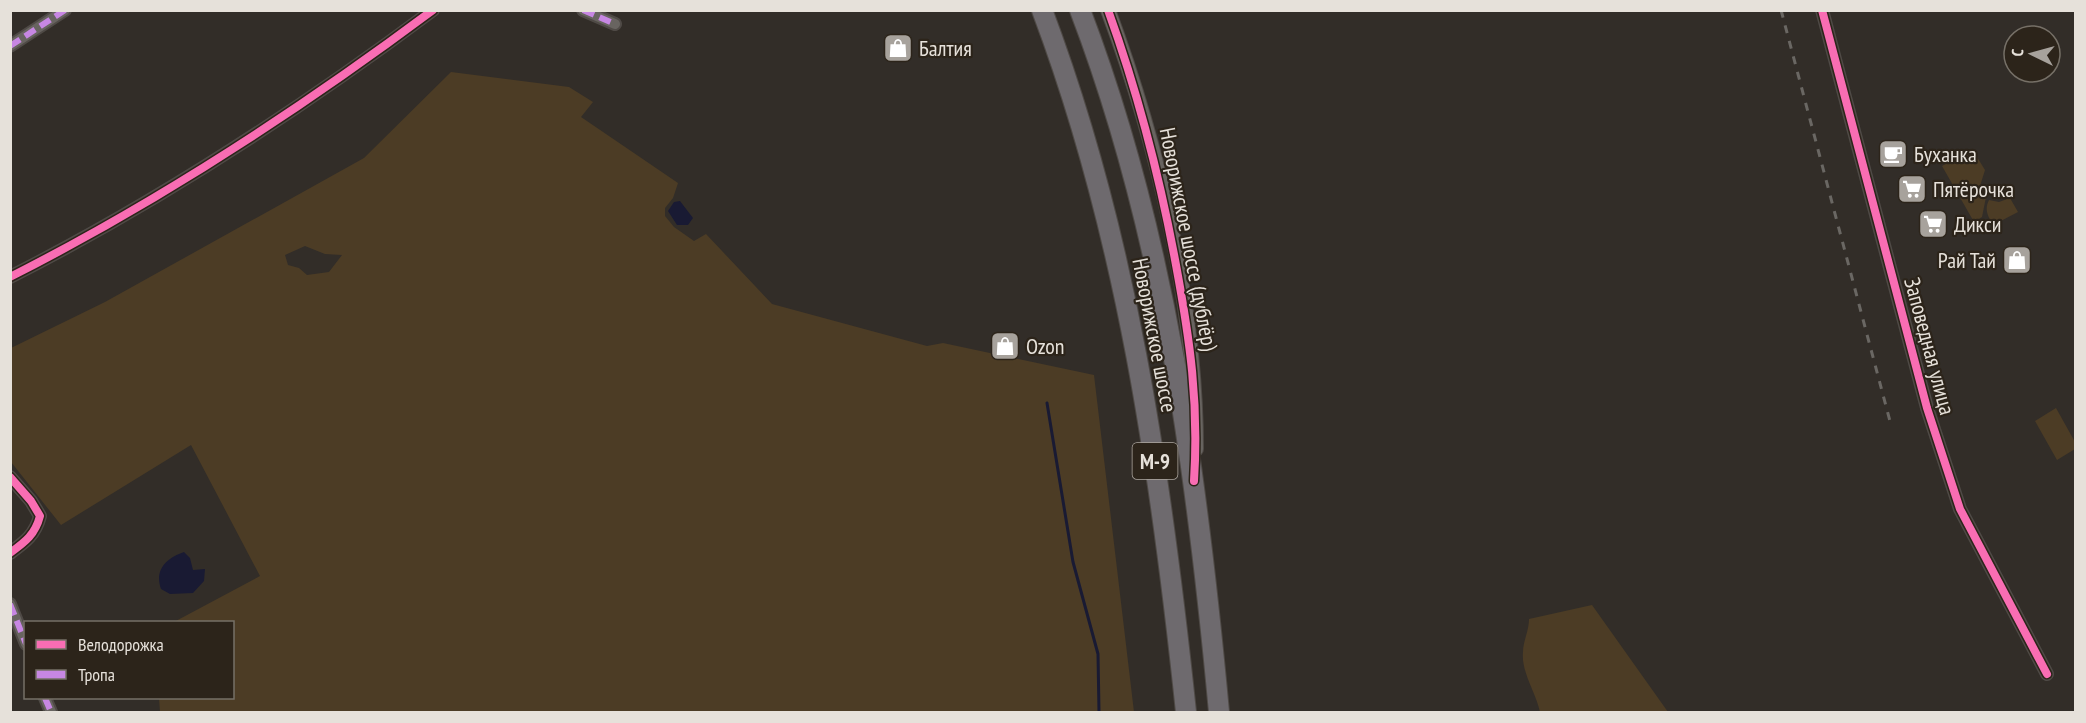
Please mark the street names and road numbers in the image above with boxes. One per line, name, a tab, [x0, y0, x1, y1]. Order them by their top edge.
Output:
street label: Новорижское шоссе (дублёр)	[1154, 125, 1224, 353]
street label: Новорижское шоссе	[1127, 256, 1183, 414]
street label: Заповедная улица	[1898, 274, 1962, 418]
road number: М-9	[1132, 443, 1178, 479]

